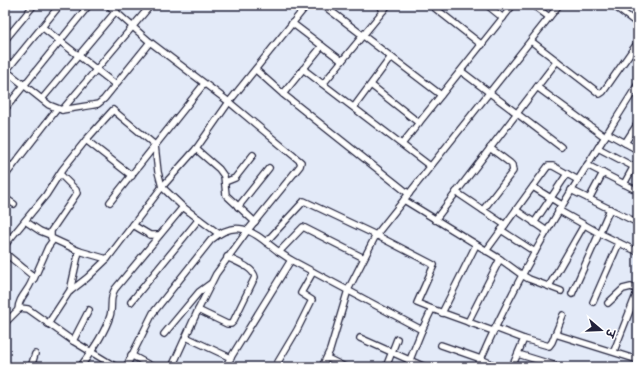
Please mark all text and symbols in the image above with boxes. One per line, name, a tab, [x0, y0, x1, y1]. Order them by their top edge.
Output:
north arrow	[581, 310, 621, 350]
text: उ	[601, 326, 617, 340]

